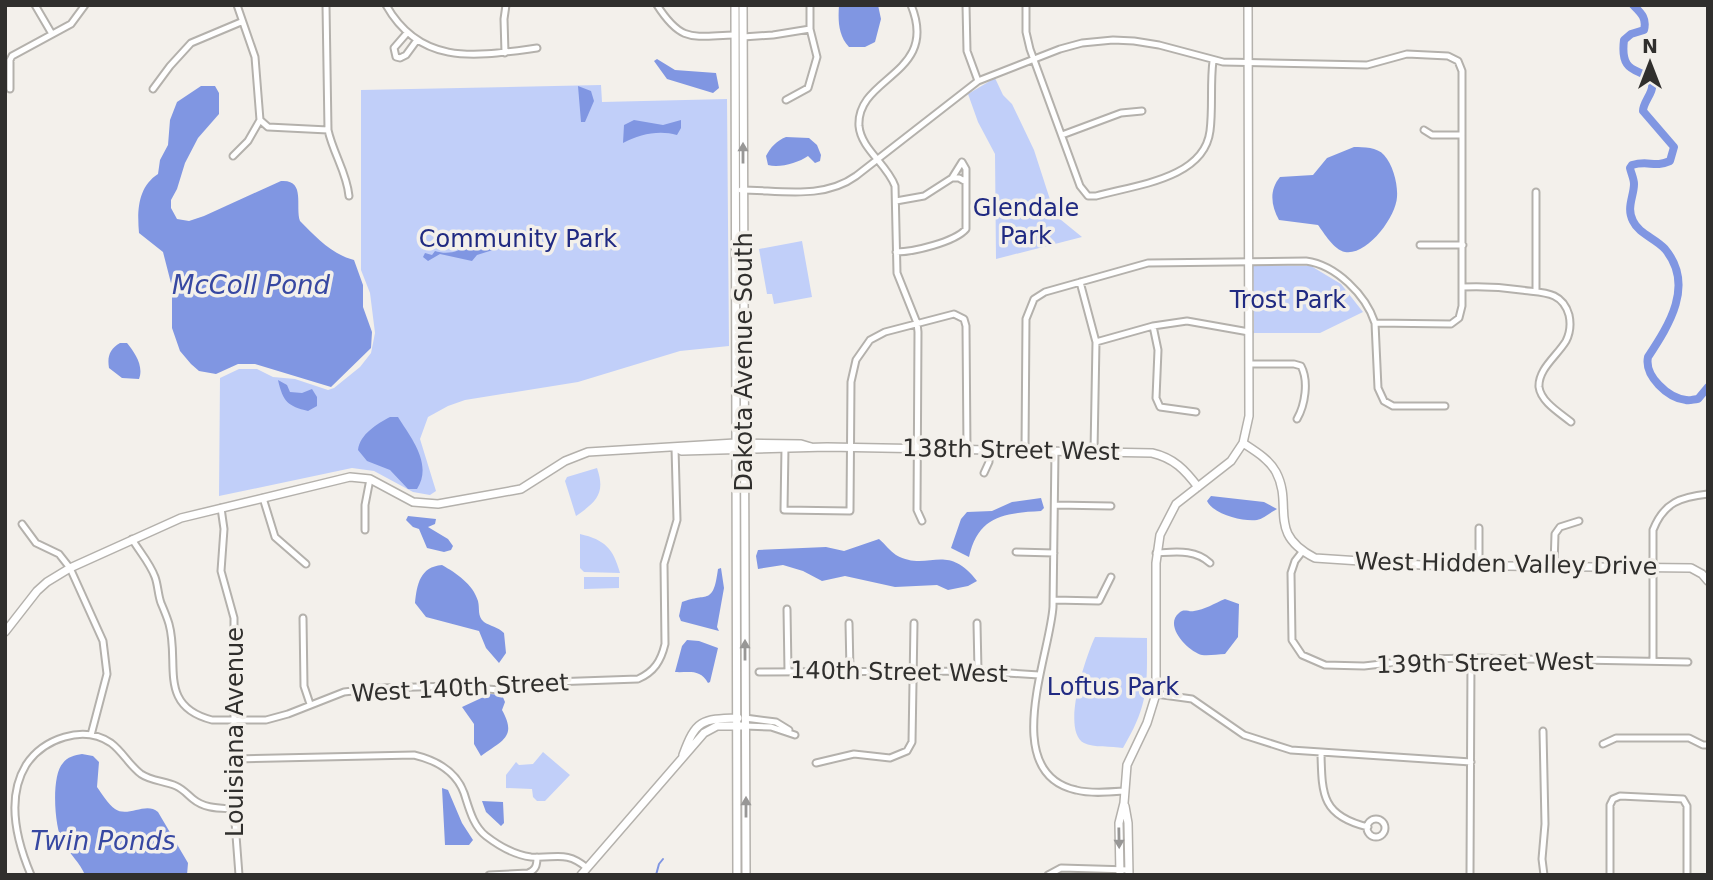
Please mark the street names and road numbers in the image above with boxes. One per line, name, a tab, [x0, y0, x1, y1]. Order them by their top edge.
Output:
street label: Dakota Avenue South	[730, 232, 758, 492]
street label: 138th Street West	[902, 434, 1120, 466]
street label: West Hidden Valley Drive	[1354, 547, 1658, 581]
street label: Louisiana Avenue	[221, 627, 249, 837]
street label: 139th Street West	[1376, 647, 1594, 679]
street label: 140th Street West	[790, 656, 1008, 688]
street label: West 140th Street	[351, 668, 569, 708]

